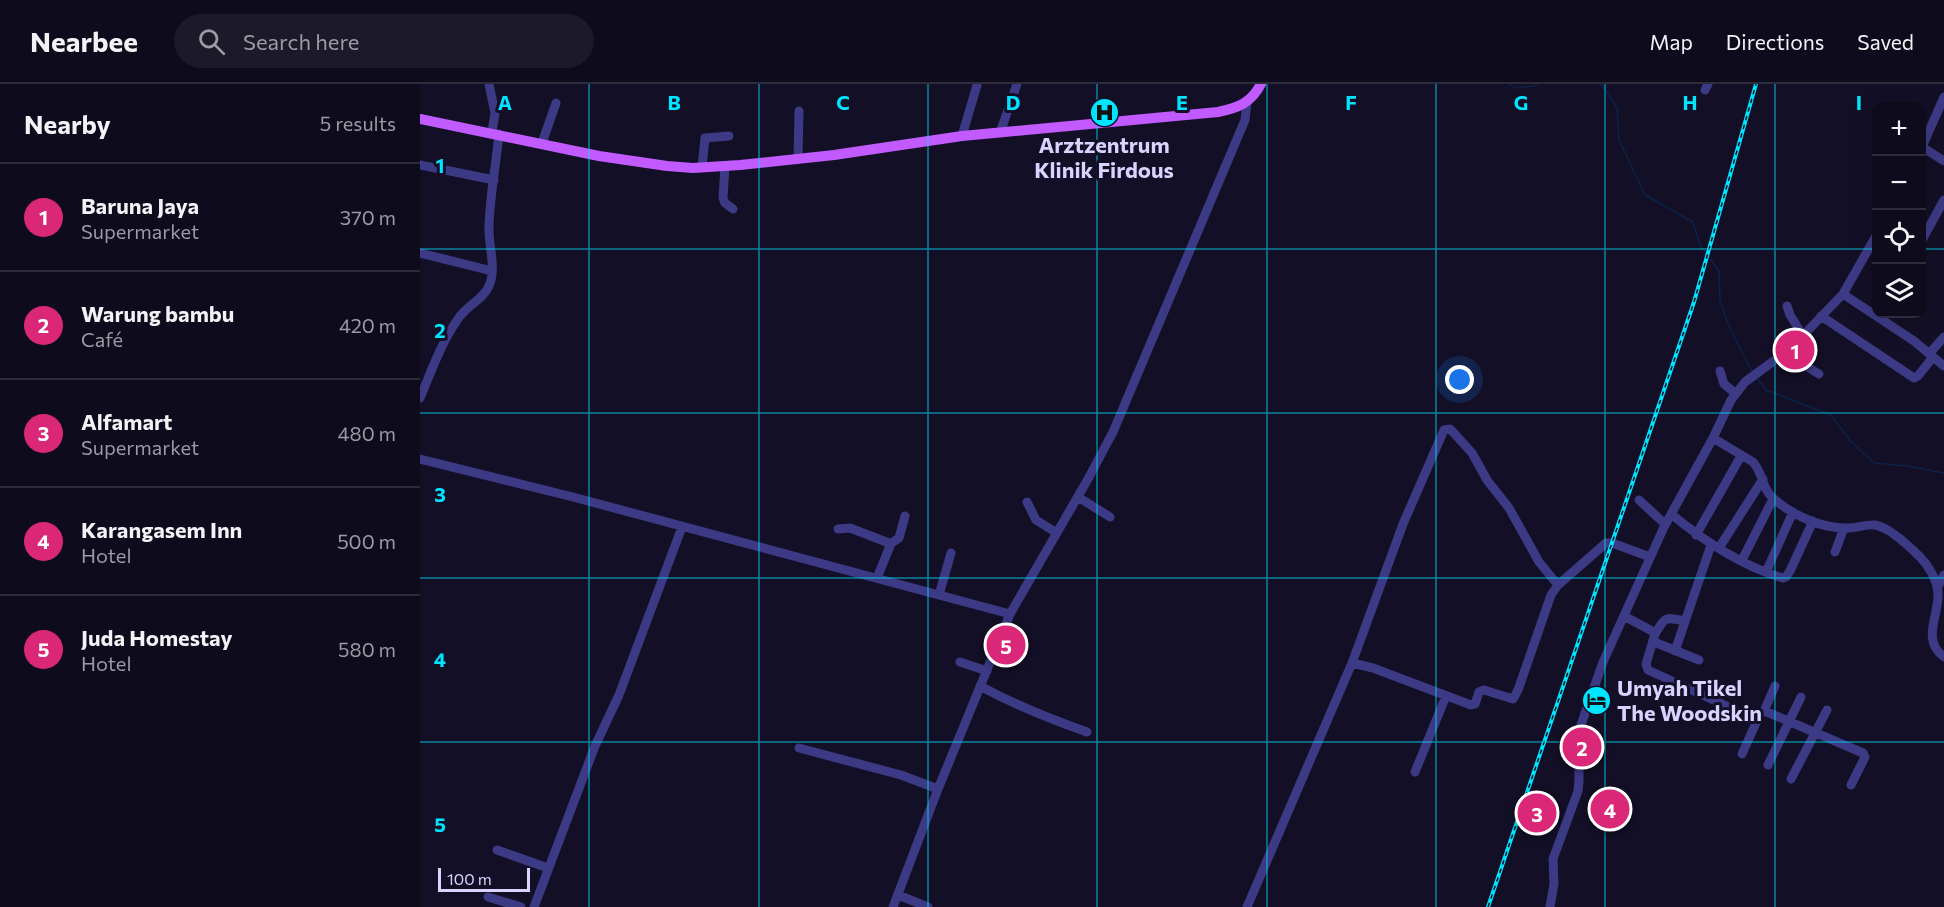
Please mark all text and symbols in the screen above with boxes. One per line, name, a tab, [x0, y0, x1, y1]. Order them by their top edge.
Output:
search box	[174, 14, 594, 68]
text: Nearbee	[30, 24, 138, 58]
icon: search	[195, 25, 228, 58]
text: Search here	[243, 28, 359, 55]
text: Map	[1650, 29, 1693, 54]
text: Directions	[1726, 29, 1824, 54]
text: Saved	[1857, 29, 1914, 54]
text: A	[498, 90, 512, 114]
text: B	[667, 90, 681, 114]
text: C	[836, 90, 850, 114]
text: D	[1006, 90, 1020, 114]
text: E	[1176, 90, 1188, 114]
text: F	[1345, 90, 1357, 114]
text: G	[1514, 90, 1528, 114]
text: H	[1683, 90, 1698, 114]
text: I	[1856, 90, 1862, 114]
hospital icon: Arztzentrum Klinik Firdous	[1088, 97, 1120, 129]
map controls	[1872, 102, 1926, 318]
button: +	[1872, 102, 1926, 156]
text: Nearby	[24, 108, 111, 139]
text: 5 results	[320, 111, 396, 135]
place label: Arztzentrum Klinik Firdous	[1034, 131, 1174, 183]
text: 1	[435, 153, 445, 177]
button: −	[1872, 156, 1926, 210]
text: Baruna Jaya	[81, 192, 199, 219]
text: 1	[39, 205, 48, 229]
text: 370 m	[340, 205, 396, 229]
button: locate	[1872, 210, 1926, 264]
text: Supermarket	[81, 219, 199, 243]
button: layers	[1872, 264, 1926, 318]
text: Warung bambu	[81, 300, 234, 327]
text: 2	[38, 313, 49, 337]
text: 420 m	[339, 313, 396, 337]
text: 2	[434, 318, 446, 342]
text: Café	[81, 327, 123, 351]
pin: 1	[1776, 328, 1814, 372]
your location	[1445, 365, 1474, 394]
text: Alfamart	[81, 408, 172, 435]
text: 3	[38, 421, 49, 445]
text: 480 m	[338, 421, 396, 445]
text: Supermarket	[81, 435, 199, 459]
text: 3	[434, 482, 446, 506]
text: Karangasem Inn	[81, 516, 242, 543]
text: 4	[37, 529, 50, 553]
text: 500 m	[337, 529, 396, 553]
text: Hotel	[81, 543, 131, 567]
pin: 5	[986, 622, 1026, 668]
text: Juda Homestay	[81, 624, 232, 651]
text: 5	[38, 637, 49, 661]
text: 580 m	[338, 637, 396, 661]
text: 4	[434, 647, 446, 671]
text: Hotel	[81, 651, 131, 675]
place label: Umyah Tikel The Woodskin	[1617, 674, 1762, 726]
hotel icon: Umyah Tikel The Woodskin	[1580, 685, 1612, 717]
pin: 2	[1562, 724, 1602, 770]
pin: 4	[1590, 786, 1630, 832]
pin: 3	[1518, 790, 1556, 836]
text: 5	[434, 812, 446, 836]
scale bar	[438, 865, 530, 892]
text: 100 m	[447, 869, 492, 888]

